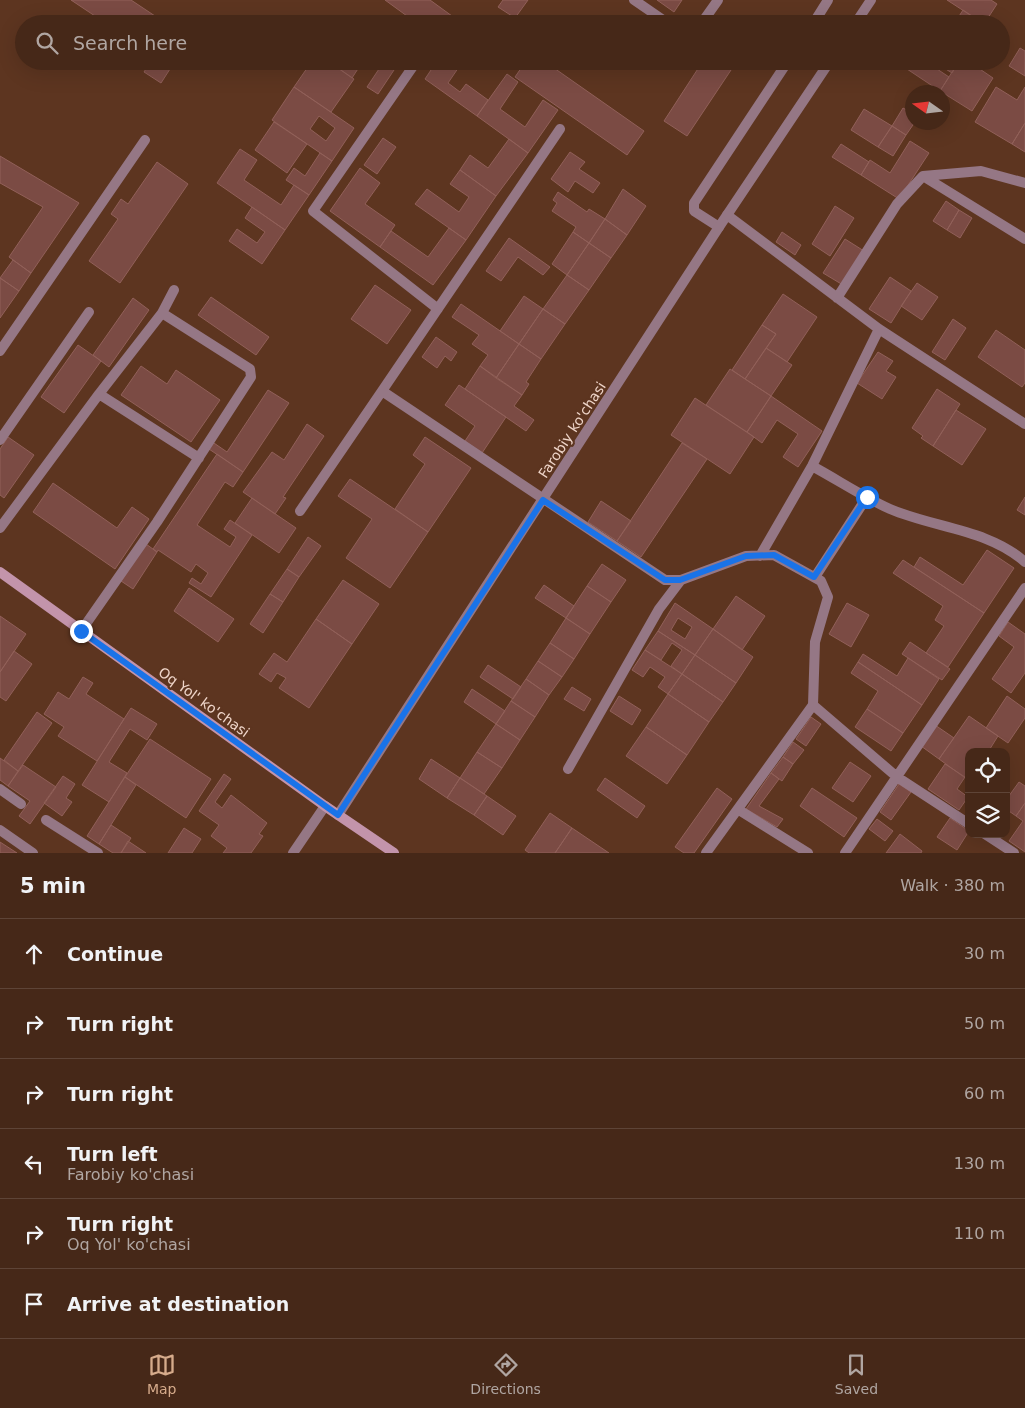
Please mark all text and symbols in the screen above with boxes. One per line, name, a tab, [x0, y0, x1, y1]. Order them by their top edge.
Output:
search box	[15, 15, 1010, 70]
icon: search	[33, 29, 61, 57]
text: Search here	[73, 32, 187, 54]
north arrow	[905, 85, 950, 130]
street label: Farobiy ko'chasi	[535, 379, 609, 481]
route start	[856, 486, 879, 509]
route end	[70, 620, 93, 643]
street label: Oq Yol' ko'chasi	[156, 664, 252, 740]
map controls	[965, 748, 1010, 838]
button: locate	[965, 748, 1010, 793]
button: layers	[965, 793, 1010, 838]
text: 5 min	[20, 874, 86, 898]
text: Walk · 380 m	[900, 876, 1005, 895]
icon: ahead	[20, 940, 48, 968]
text: Continue	[67, 943, 163, 965]
text: 30 m	[964, 944, 1005, 963]
icon: right	[20, 1010, 48, 1038]
text: Turn right	[67, 1013, 173, 1035]
text: 50 m	[964, 1014, 1005, 1033]
icon: right	[20, 1080, 48, 1108]
text: Turn right	[67, 1083, 173, 1105]
text: 60 m	[964, 1084, 1005, 1103]
text: Turn left	[67, 1143, 158, 1165]
icon: left	[20, 1150, 48, 1178]
text: 130 m	[954, 1154, 1005, 1173]
text: Farobiy ko'chasi	[67, 1165, 194, 1184]
text: Turn right	[67, 1213, 173, 1235]
icon: right	[20, 1220, 48, 1248]
text: 110 m	[954, 1224, 1005, 1243]
text: Oq Yol' ko'chasi	[67, 1235, 191, 1254]
icon: arrive	[20, 1290, 48, 1318]
text: Arrive at destination	[67, 1293, 289, 1315]
tab: Map	[147, 1351, 176, 1397]
tab: Directions	[470, 1351, 541, 1397]
tab: Saved	[835, 1351, 878, 1397]

